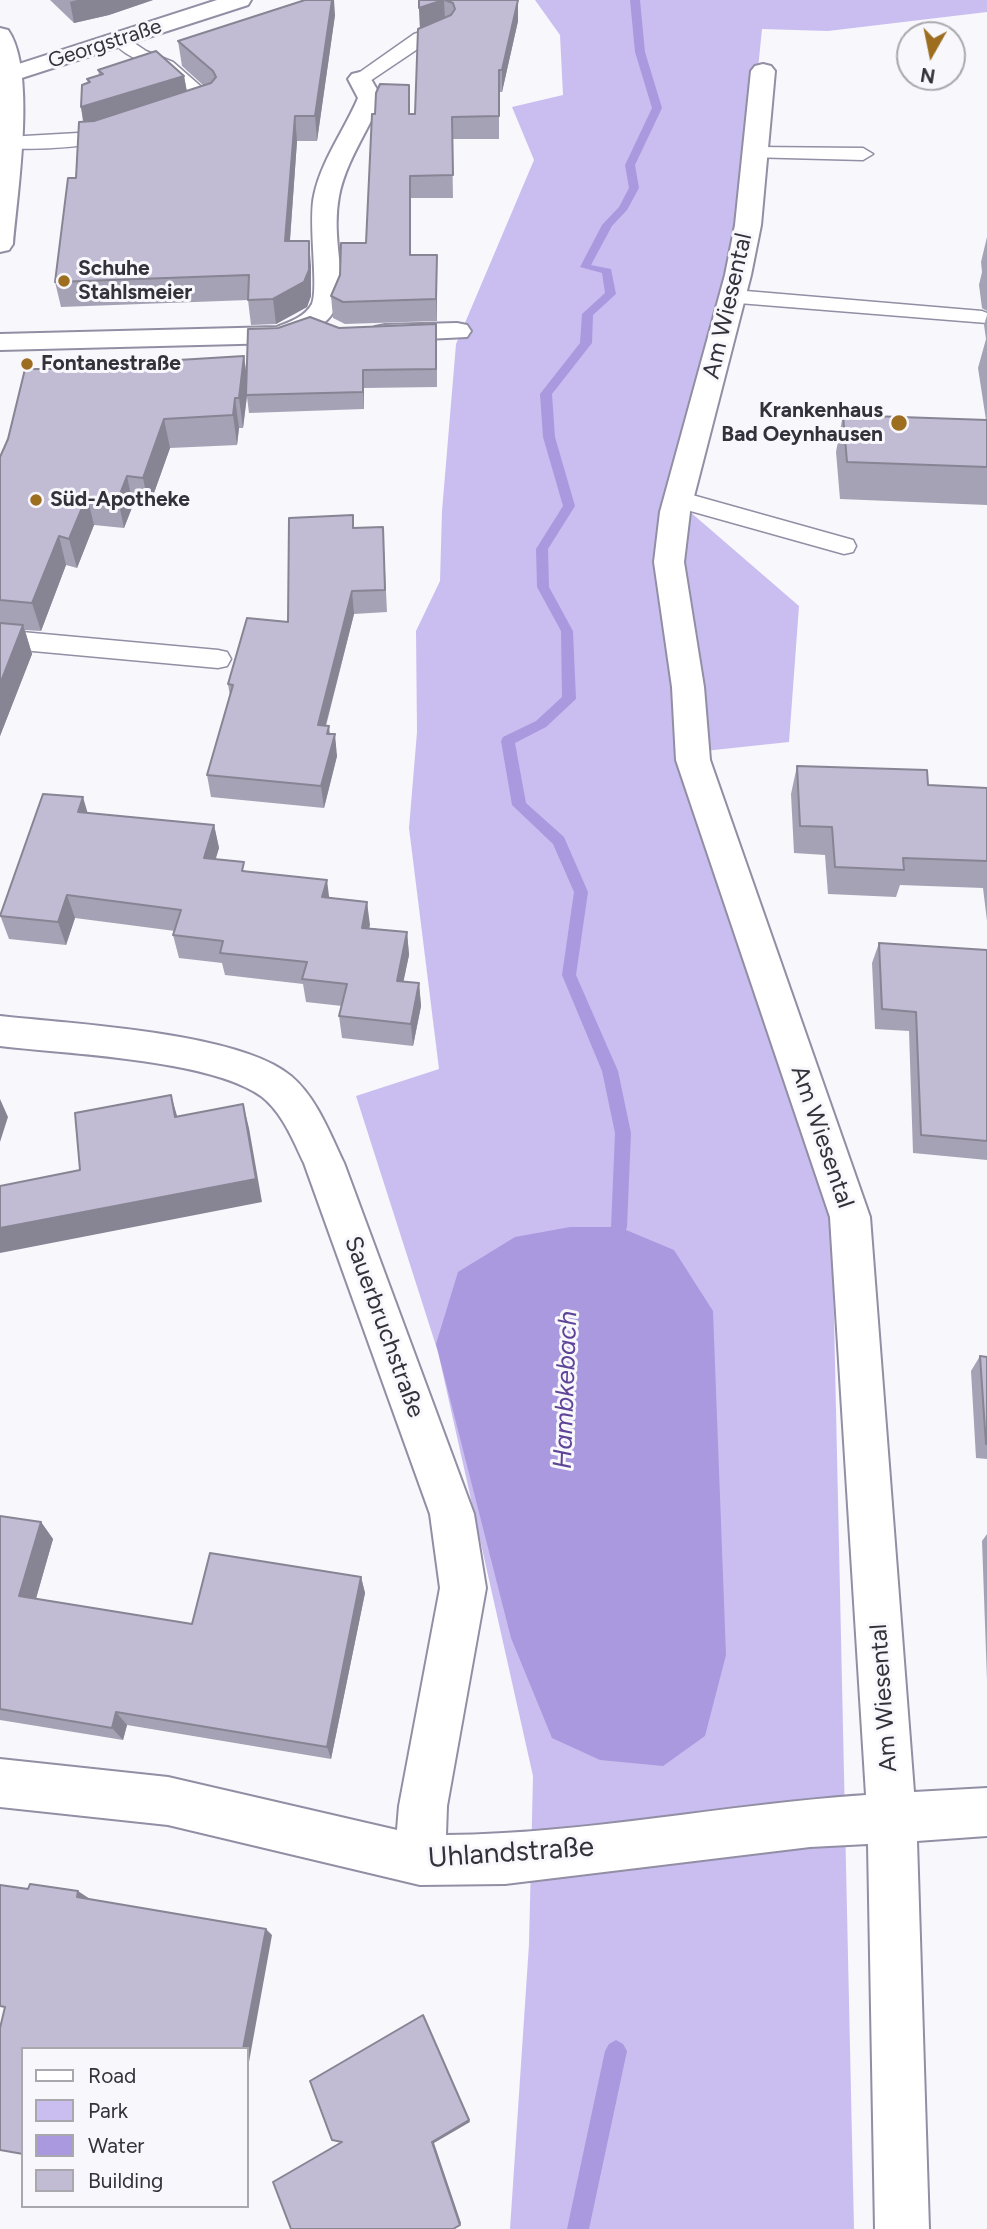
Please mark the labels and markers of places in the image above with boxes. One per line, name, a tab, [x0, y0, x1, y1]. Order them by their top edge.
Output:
place label: Schuhe Stahlsmeier	[78, 256, 192, 306]
marker: Schuhe Stahlsmeier	[56, 273, 72, 289]
place label: Fontanestraße	[41, 351, 181, 377]
marker: Fontanestraße	[19, 356, 35, 372]
place label: Krankenhaus Bad Oeynhausen	[721, 398, 883, 448]
marker: Krankenhaus Bad Oeynhausen	[889, 413, 909, 433]
place label: Süd-Apotheke	[50, 487, 190, 513]
marker: Süd-Apotheke	[28, 492, 44, 508]

